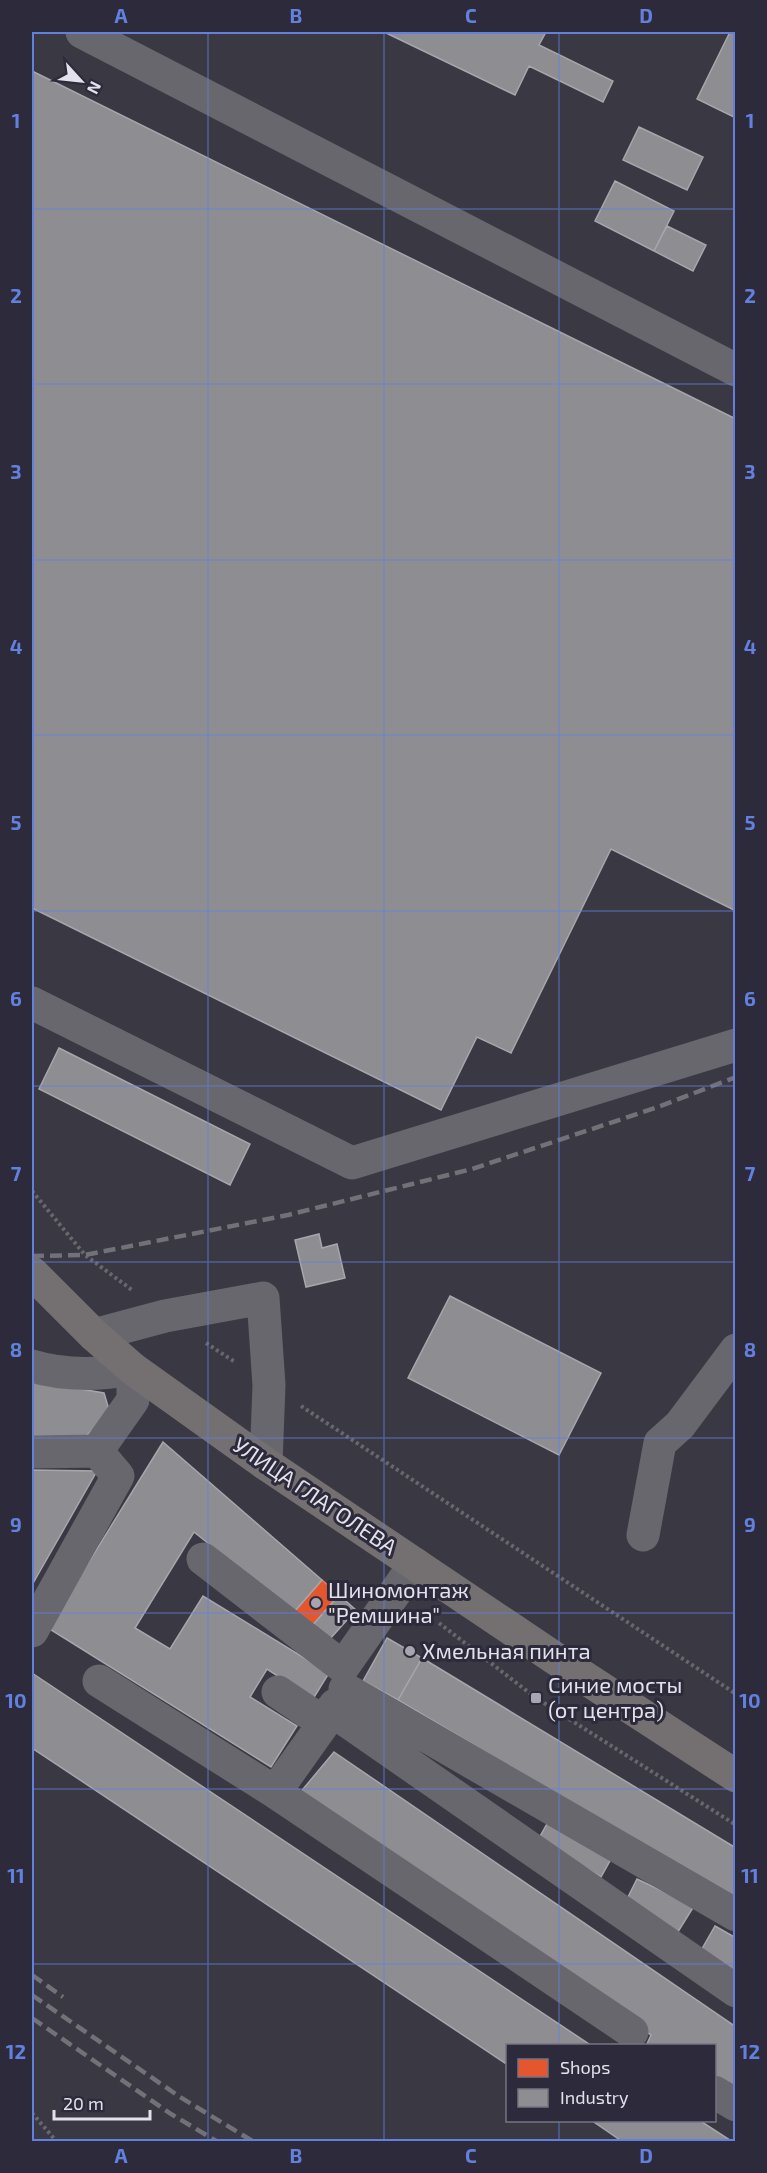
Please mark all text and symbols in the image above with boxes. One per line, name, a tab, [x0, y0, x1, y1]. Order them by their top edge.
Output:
text: A	[114, 3, 128, 27]
text: B	[290, 3, 302, 27]
text: C	[465, 3, 477, 27]
text: D	[639, 3, 653, 27]
north arrow	[51, 51, 111, 111]
text: N	[84, 79, 106, 98]
text: 1	[12, 108, 20, 132]
text: 1	[746, 108, 754, 132]
text: 2	[10, 283, 22, 307]
text: 2	[744, 283, 756, 307]
text: 3	[10, 459, 22, 483]
text: 3	[744, 459, 756, 483]
text: 4	[10, 634, 23, 658]
text: 4	[744, 634, 757, 658]
text: 5	[10, 810, 22, 834]
text: 5	[744, 810, 756, 834]
text: 6	[10, 986, 22, 1010]
text: 6	[744, 986, 756, 1010]
text: 7	[11, 1161, 22, 1185]
text: 7	[745, 1161, 756, 1185]
text: 8	[10, 1337, 22, 1361]
text: 8	[744, 1337, 756, 1361]
street label: УЛИЦА ГЛАГОЛЕВА	[229, 1431, 403, 1560]
text: 9	[10, 1512, 22, 1536]
text: 9	[744, 1512, 756, 1536]
place label: Шиномонтаж "Ремшина"	[328, 1576, 469, 1627]
marker: Шиномонтаж "Ремшина"	[309, 1596, 323, 1610]
place label: Хмельная пинта	[422, 1637, 591, 1663]
marker: Хмельная пинта	[403, 1644, 417, 1658]
place label: Синие мосты (от центра)	[548, 1671, 682, 1722]
text: 10	[5, 1688, 27, 1712]
text: 10	[739, 1688, 761, 1712]
marker: Синие мосты (от центра)	[529, 1691, 543, 1705]
text: 11	[7, 1863, 25, 1887]
text: 11	[741, 1863, 759, 1887]
text: 12	[6, 2039, 26, 2063]
text: 12	[740, 2039, 760, 2063]
legend	[506, 2044, 716, 2122]
text: Shops	[560, 2056, 610, 2078]
scale bar	[54, 2083, 150, 2121]
text: Industry	[560, 2086, 629, 2108]
text: 20 m	[63, 2092, 104, 2114]
text: A	[114, 2143, 128, 2167]
text: B	[290, 2143, 302, 2167]
text: C	[465, 2143, 477, 2167]
text: D	[639, 2143, 653, 2167]

